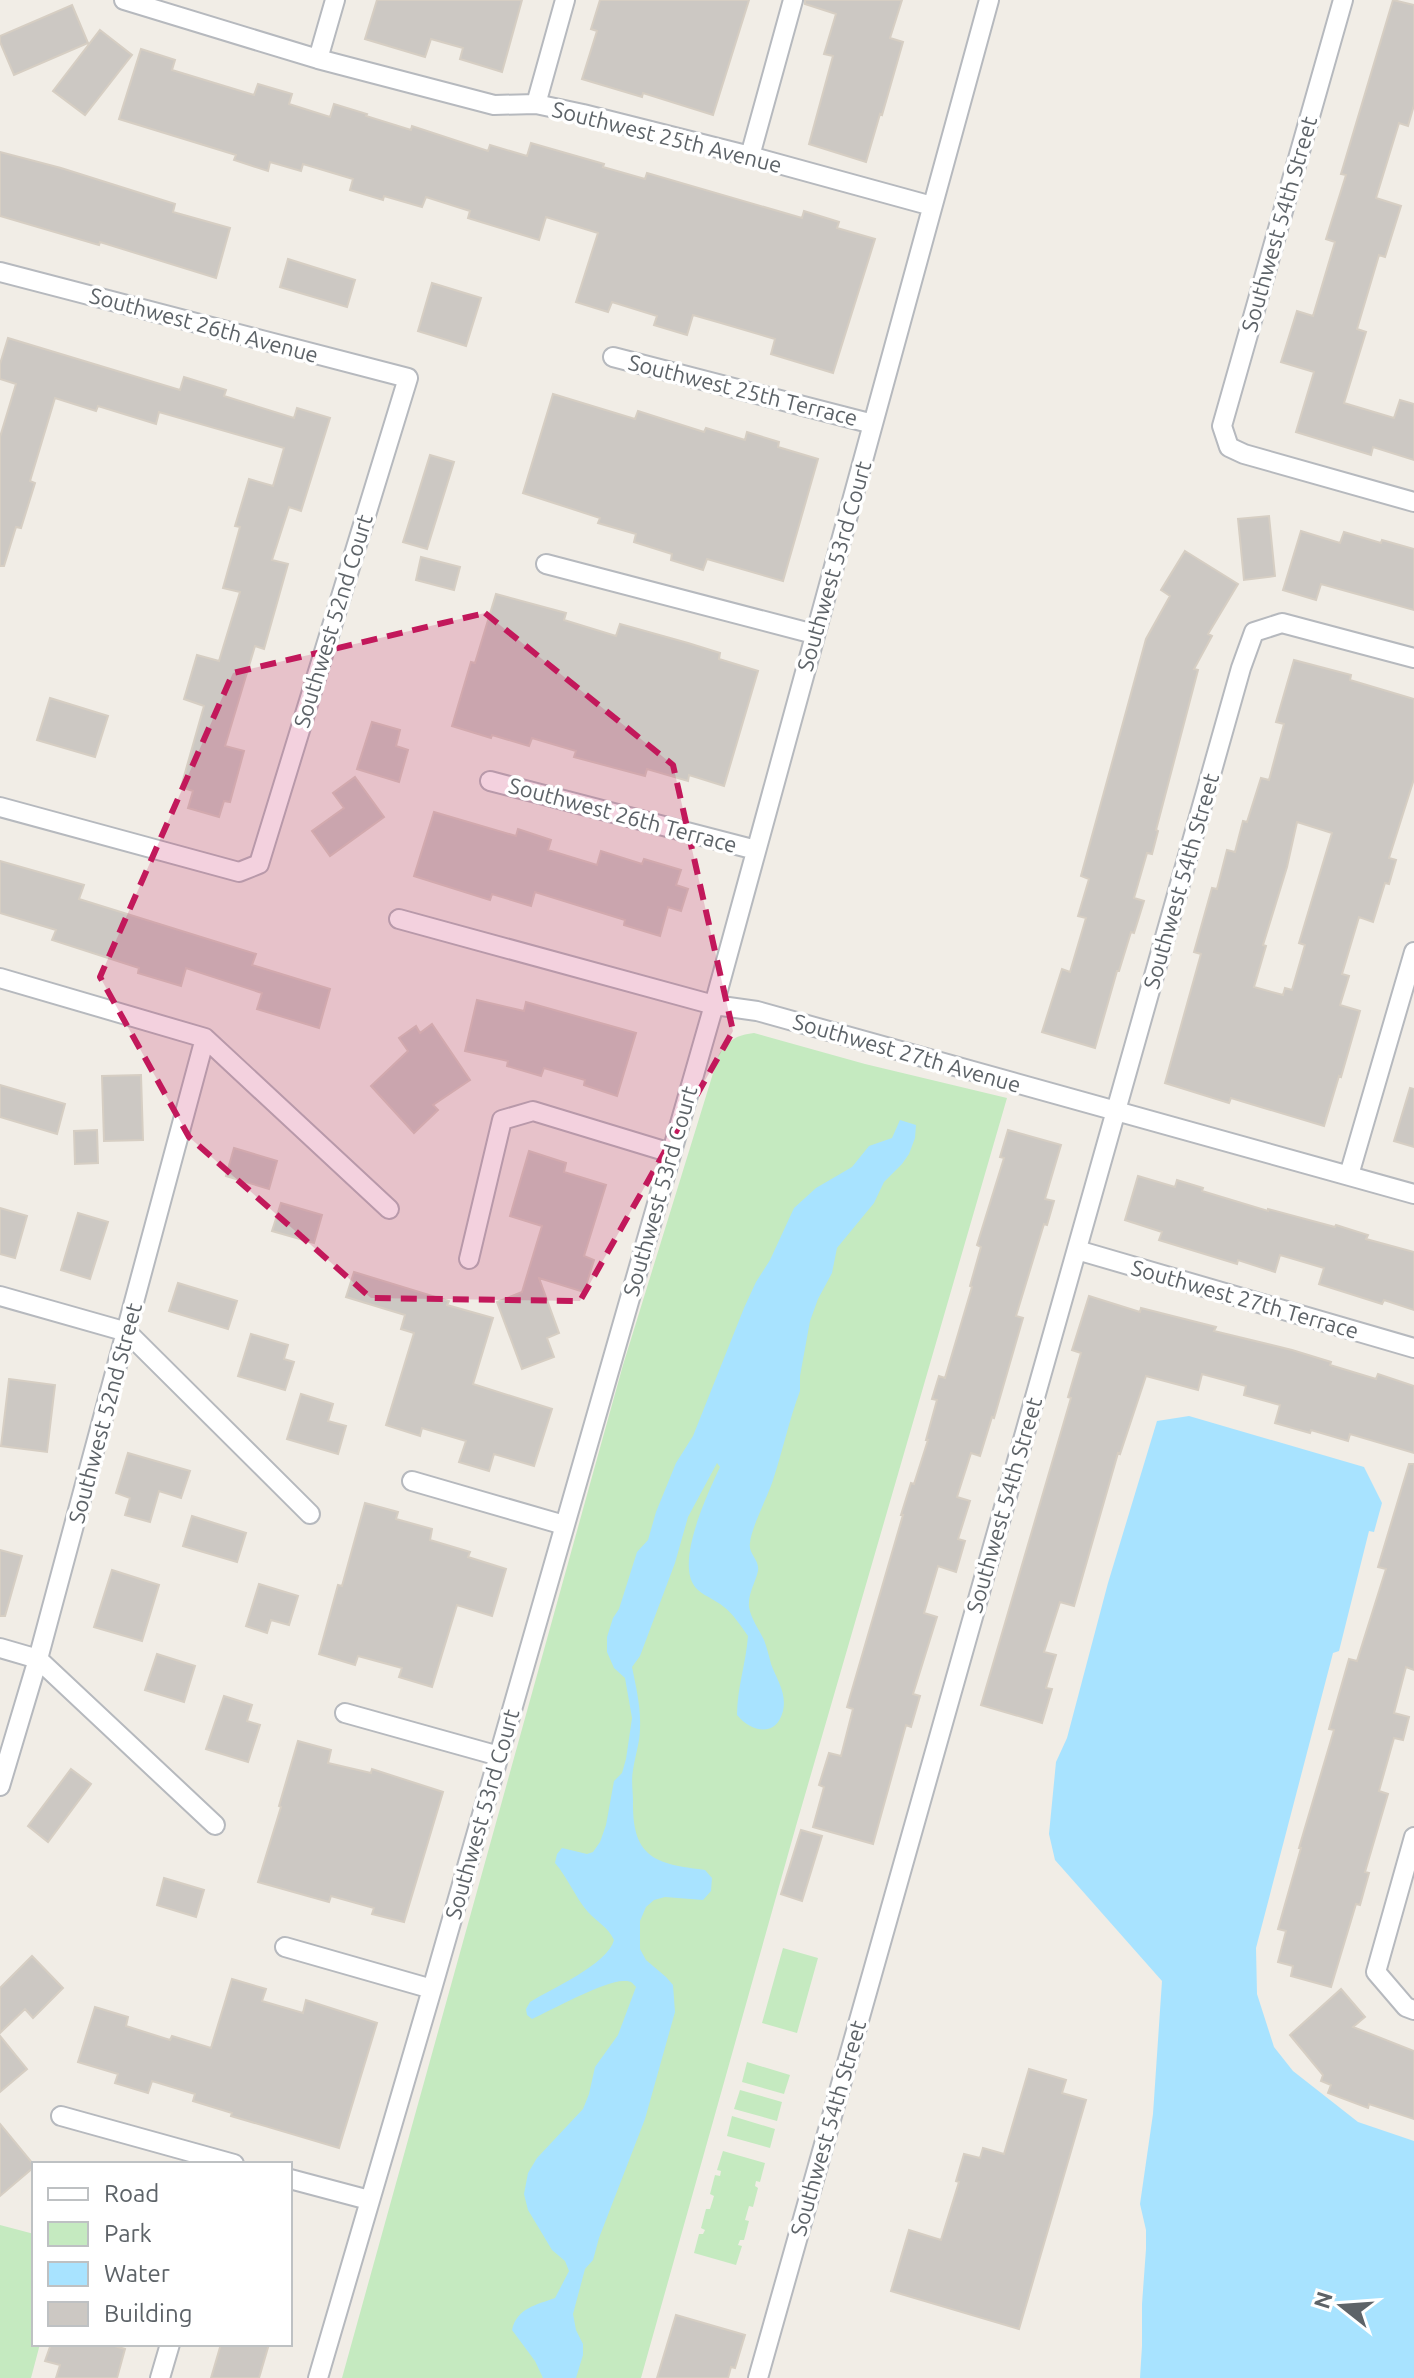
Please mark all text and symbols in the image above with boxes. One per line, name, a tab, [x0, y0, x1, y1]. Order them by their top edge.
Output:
street label: Southwest 25th Avenue	[550, 96, 785, 177]
street label: Southwest 54th Street	[1236, 113, 1321, 335]
street label: Southwest 26th Avenue	[87, 282, 321, 367]
street label: Southwest 25th Terrace	[626, 349, 860, 430]
street label: Southwest 53rd Court	[792, 458, 876, 674]
street label: Southwest 52nd Court	[288, 511, 377, 731]
street label: Southwest 54th Street	[1138, 770, 1223, 992]
street label: Southwest 26th Terrace	[506, 772, 740, 857]
street label: Southwest 27th Avenue	[790, 1008, 1024, 1097]
street label: Southwest 53rd Court	[618, 1083, 702, 1299]
street label: Southwest 27th Terrace	[1129, 1254, 1362, 1343]
street label: Southwest 52nd Street	[63, 1300, 146, 1526]
street label: Southwest 54th Street	[961, 1394, 1046, 1616]
street label: Southwest 53rd Court	[440, 1706, 524, 1922]
street label: Southwest 54th Street	[785, 2017, 870, 2239]
legend	[32, 2162, 292, 2346]
text: Road	[104, 2180, 159, 2207]
text: Park	[104, 2220, 152, 2247]
text: Water	[104, 2260, 170, 2287]
north arrow	[1302, 2266, 1382, 2346]
text: N	[1308, 2288, 1337, 2312]
text: Building	[104, 2300, 192, 2327]

